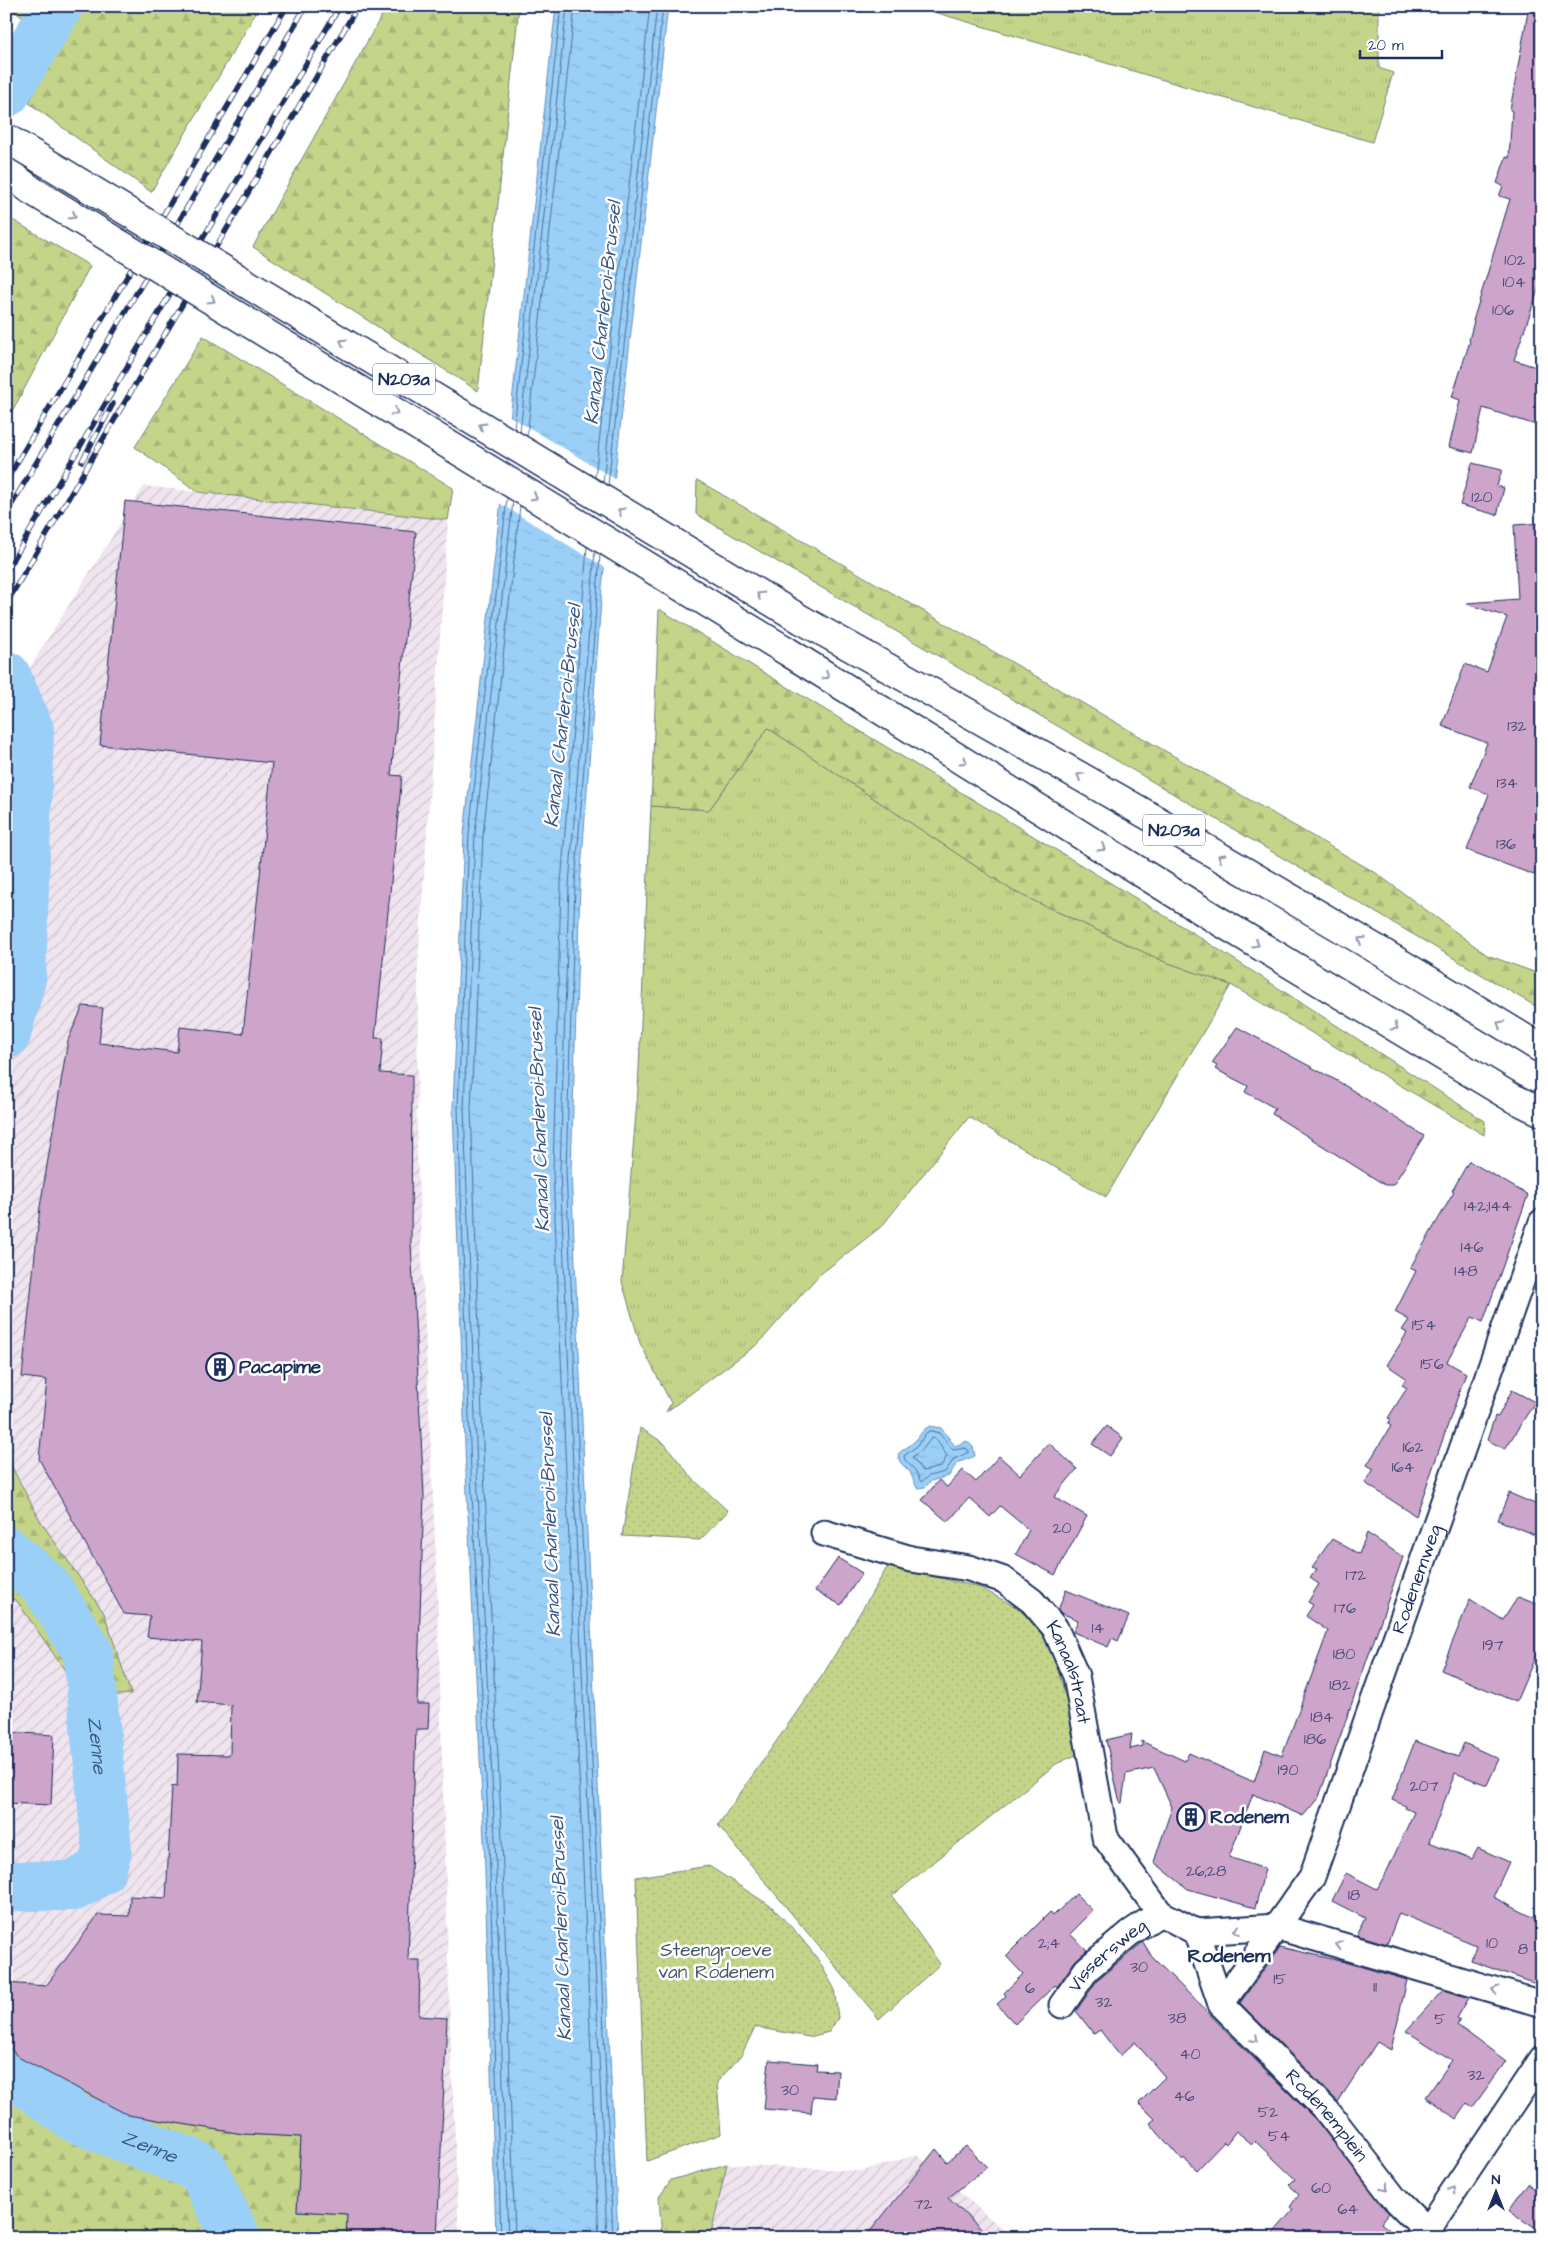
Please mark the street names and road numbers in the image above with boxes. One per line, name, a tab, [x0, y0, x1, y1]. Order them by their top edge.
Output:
road number: N203a	[373, 364, 435, 394]
road number: N203a	[1143, 814, 1205, 846]
street label: Rodenemweg	[1385, 1520, 1449, 1637]
street label: Kanaalstraat	[1040, 1614, 1098, 1726]
street label: Vissersweg	[1061, 1912, 1153, 1998]
street label: Rodenemplein	[1279, 2063, 1375, 2167]

